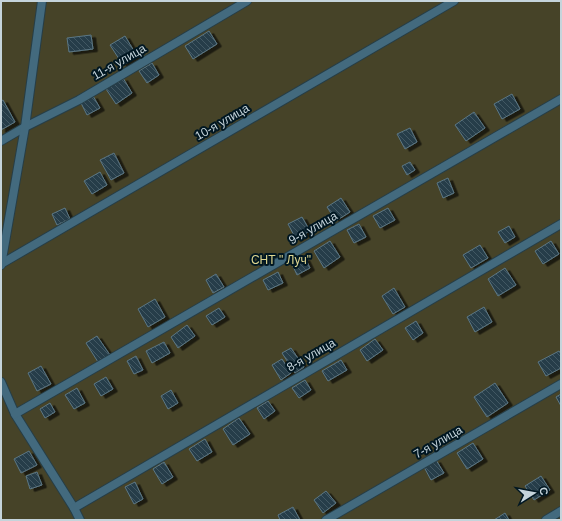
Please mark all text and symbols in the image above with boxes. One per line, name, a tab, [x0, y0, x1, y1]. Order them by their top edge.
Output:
street label: 11-я улица	[90, 41, 148, 83]
street label: 10-я улица	[192, 101, 252, 143]
street label: 9-я улица	[286, 208, 340, 247]
park label: СНТ " Луч"	[251, 253, 311, 267]
street label: 8-я улица	[284, 335, 338, 374]
street label: 7-я улица	[411, 422, 465, 461]
north arrow	[514, 473, 554, 513]
text: С	[537, 486, 550, 496]

